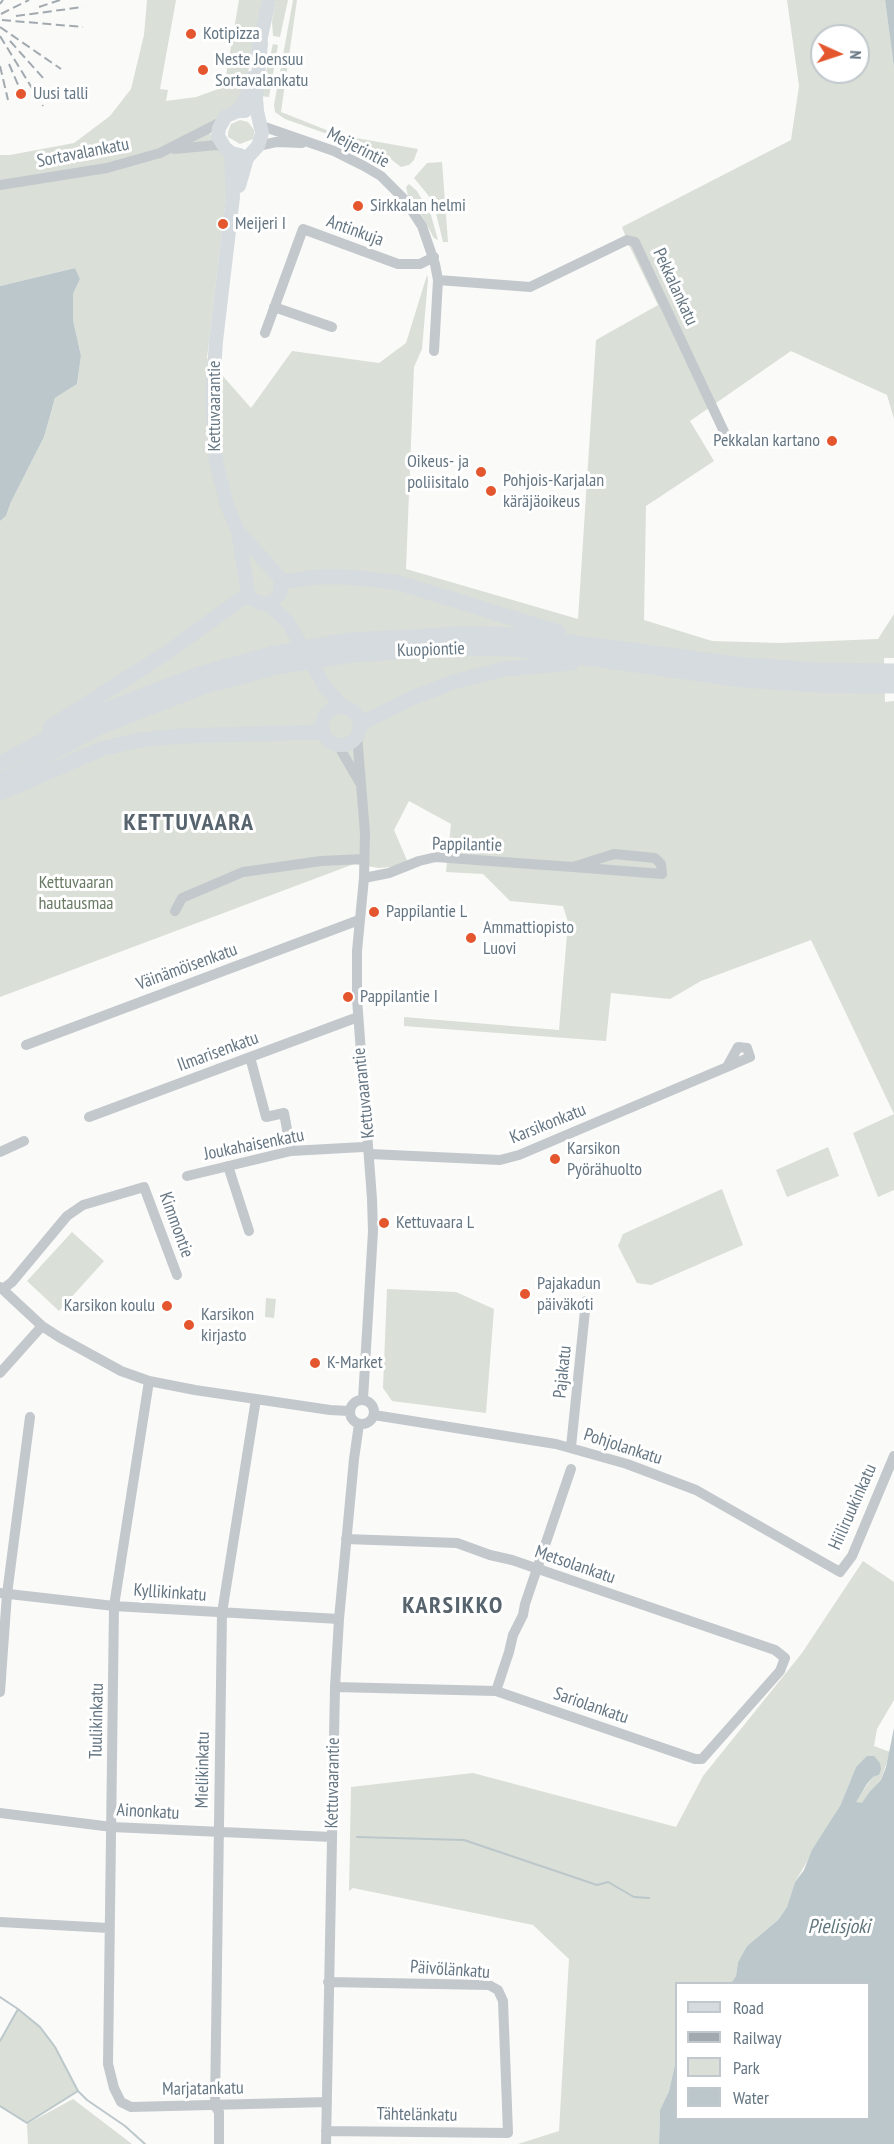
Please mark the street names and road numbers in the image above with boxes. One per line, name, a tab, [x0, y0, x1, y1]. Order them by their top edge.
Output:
street label: Meijerintie	[323, 123, 393, 173]
street label: Sortavalankatu	[35, 133, 131, 173]
street label: Antinkuja	[324, 211, 386, 251]
street label: Pekkalankatu	[648, 245, 702, 329]
street label: Kettuvaarantie	[204, 360, 226, 452]
street label: Kuopiontie	[397, 638, 465, 662]
street label: Pappilantie	[432, 834, 502, 856]
street label: Väinämöisenkatu	[134, 939, 240, 995]
street label: Ilmarisenkatu	[175, 1027, 261, 1077]
street label: Kettuvaarantie	[349, 1047, 379, 1139]
street label: Karsikonkatu	[507, 1099, 589, 1149]
street label: Joukahaisenkatu	[202, 1125, 306, 1165]
street label: Kimmontie	[154, 1189, 198, 1261]
street label: Pajakatu	[549, 1345, 577, 1399]
street label: Pohjolankatu	[581, 1424, 665, 1470]
street label: Hiiliruukinkatu	[824, 1461, 882, 1553]
street label: Metsolankatu	[532, 1541, 618, 1589]
street label: Kyllikinkatu	[133, 1580, 207, 1606]
street label: Tuulikinkatu	[86, 1683, 108, 1759]
street label: Sariolankatu	[551, 1683, 631, 1729]
street label: Mielikinkatu	[192, 1731, 214, 1809]
street label: Kettuvaarantie	[321, 1737, 345, 1829]
street label: Ainonkatu	[116, 1800, 180, 1824]
street label: Päivölänkatu	[409, 1956, 491, 1984]
street label: Marjatankatu	[162, 2077, 244, 2101]
street label: Tähtelänkatu	[376, 2103, 458, 2127]

